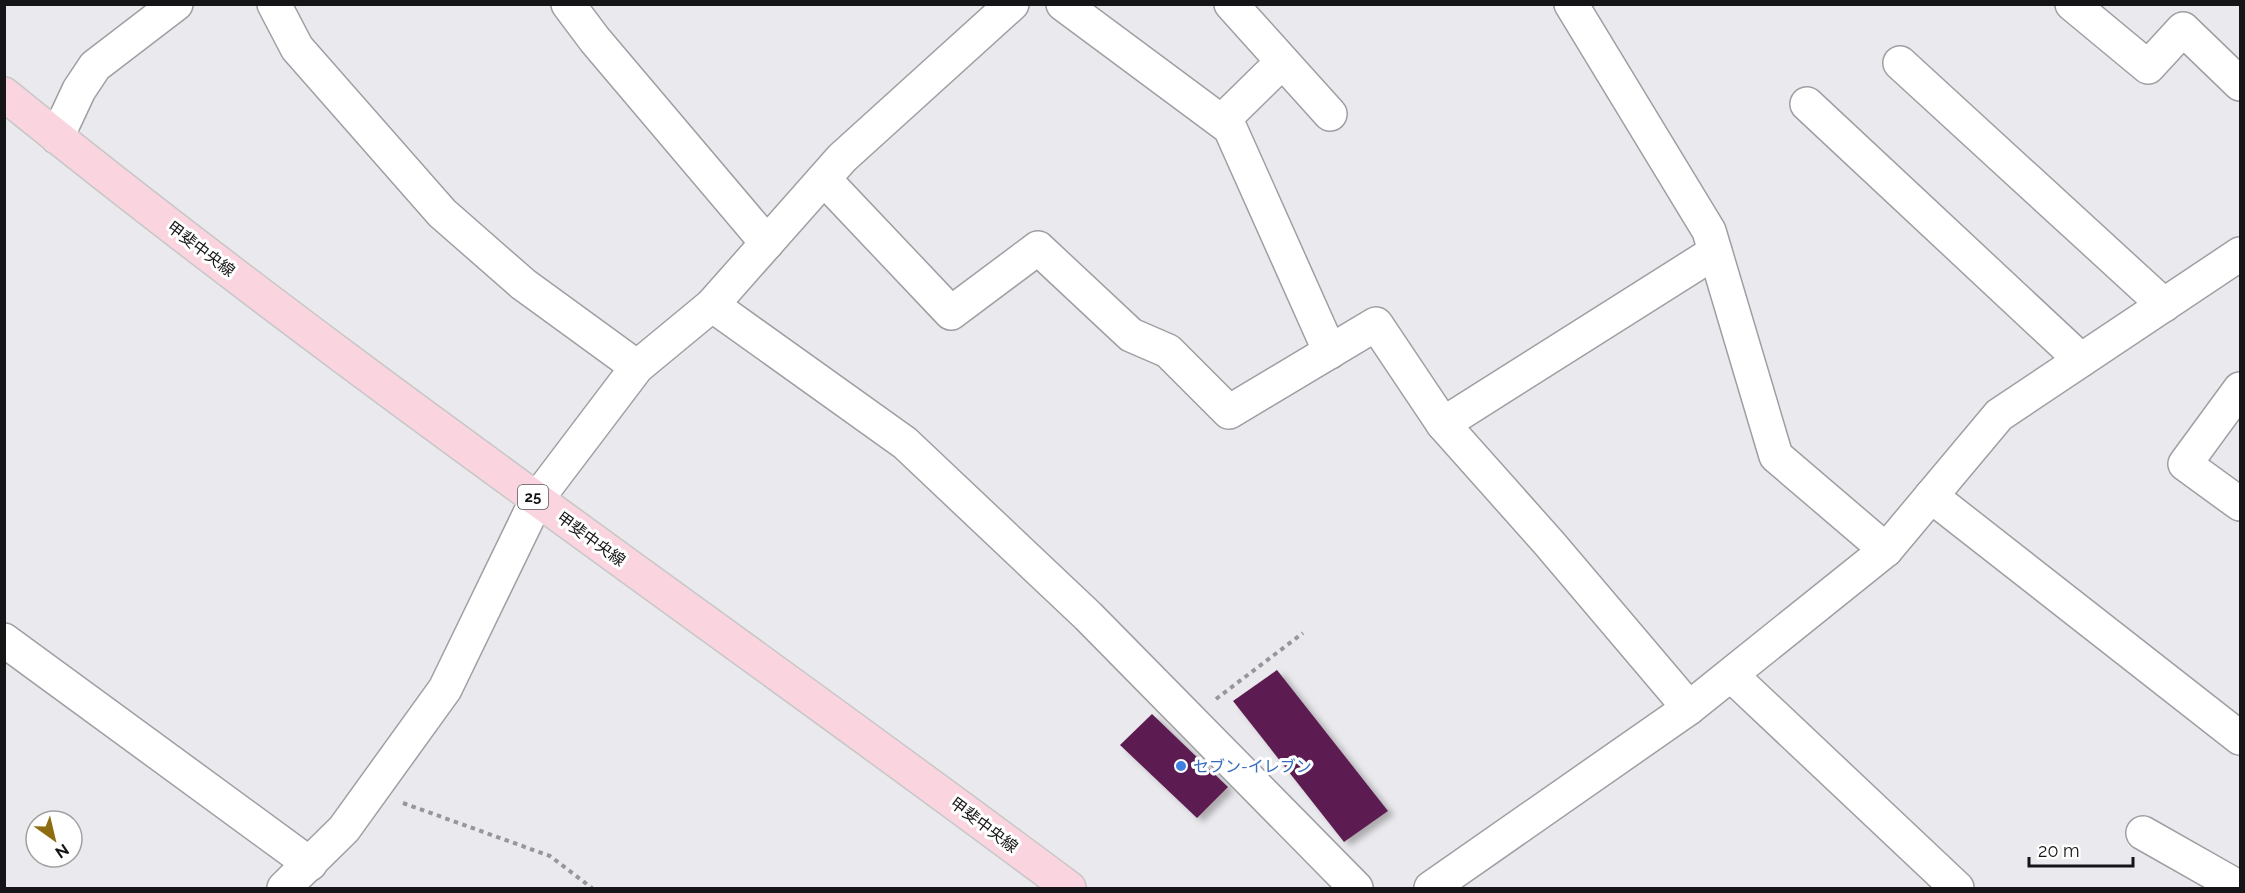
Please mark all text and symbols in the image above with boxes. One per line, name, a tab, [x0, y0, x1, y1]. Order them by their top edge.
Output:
street label: 甲斐中央線	[163, 217, 239, 281]
road number: 25	[518, 485, 548, 509]
street label: 甲斐中央線	[553, 508, 629, 570]
place label: セブン-イレブン	[1193, 757, 1312, 776]
marker: セブン-イレブン	[1174, 759, 1188, 773]
street label: 甲斐中央線	[946, 793, 1022, 857]
north arrow	[24, 809, 84, 869]
scale bar	[2029, 830, 2132, 868]
text: N	[52, 840, 72, 862]
text: 20 m	[2038, 840, 2080, 861]

